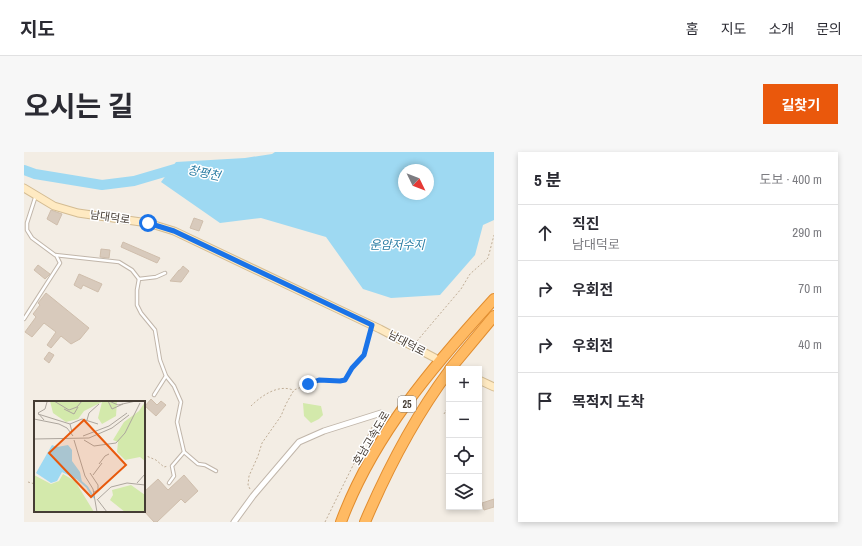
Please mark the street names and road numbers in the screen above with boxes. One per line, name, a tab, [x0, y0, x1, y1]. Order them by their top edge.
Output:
street label: 남대덕로	[89, 207, 131, 227]
street label: 남대덕로	[386, 327, 428, 359]
road number: 25	[398, 396, 416, 412]
street label: 호남고속도로	[349, 408, 393, 468]

